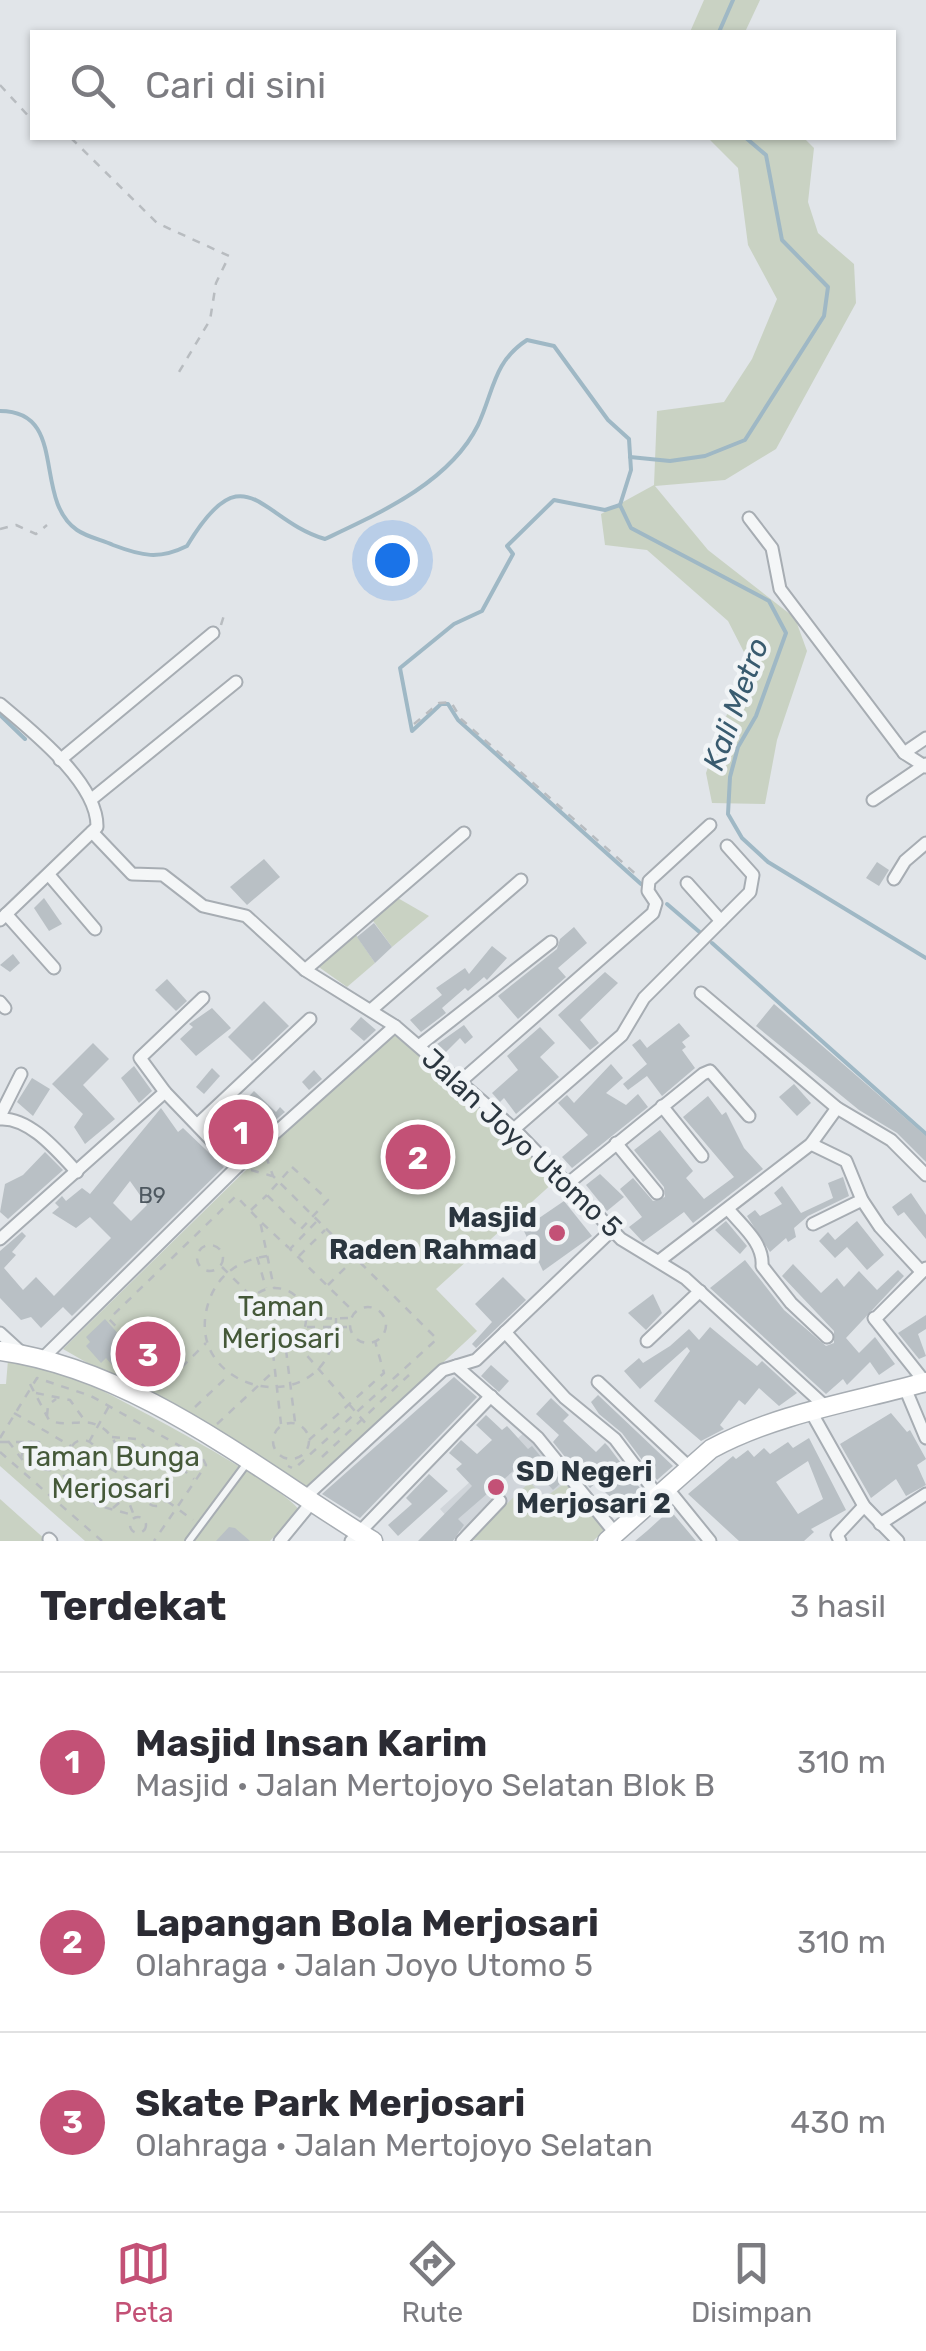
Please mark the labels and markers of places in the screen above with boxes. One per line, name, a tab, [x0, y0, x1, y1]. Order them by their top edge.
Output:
pin: 1	[208, 1094, 274, 1170]
pin: 2	[386, 1120, 450, 1194]
place label: Masjid Raden Rahmad	[329, 1201, 537, 1266]
marker: Masjid Raden Rahmad	[546, 1222, 568, 1244]
pin: 3	[116, 1316, 180, 1392]
place label: SD Negeri Merjosari 2	[516, 1455, 671, 1520]
marker: SD Negeri Merjosari 2	[485, 1476, 507, 1498]

